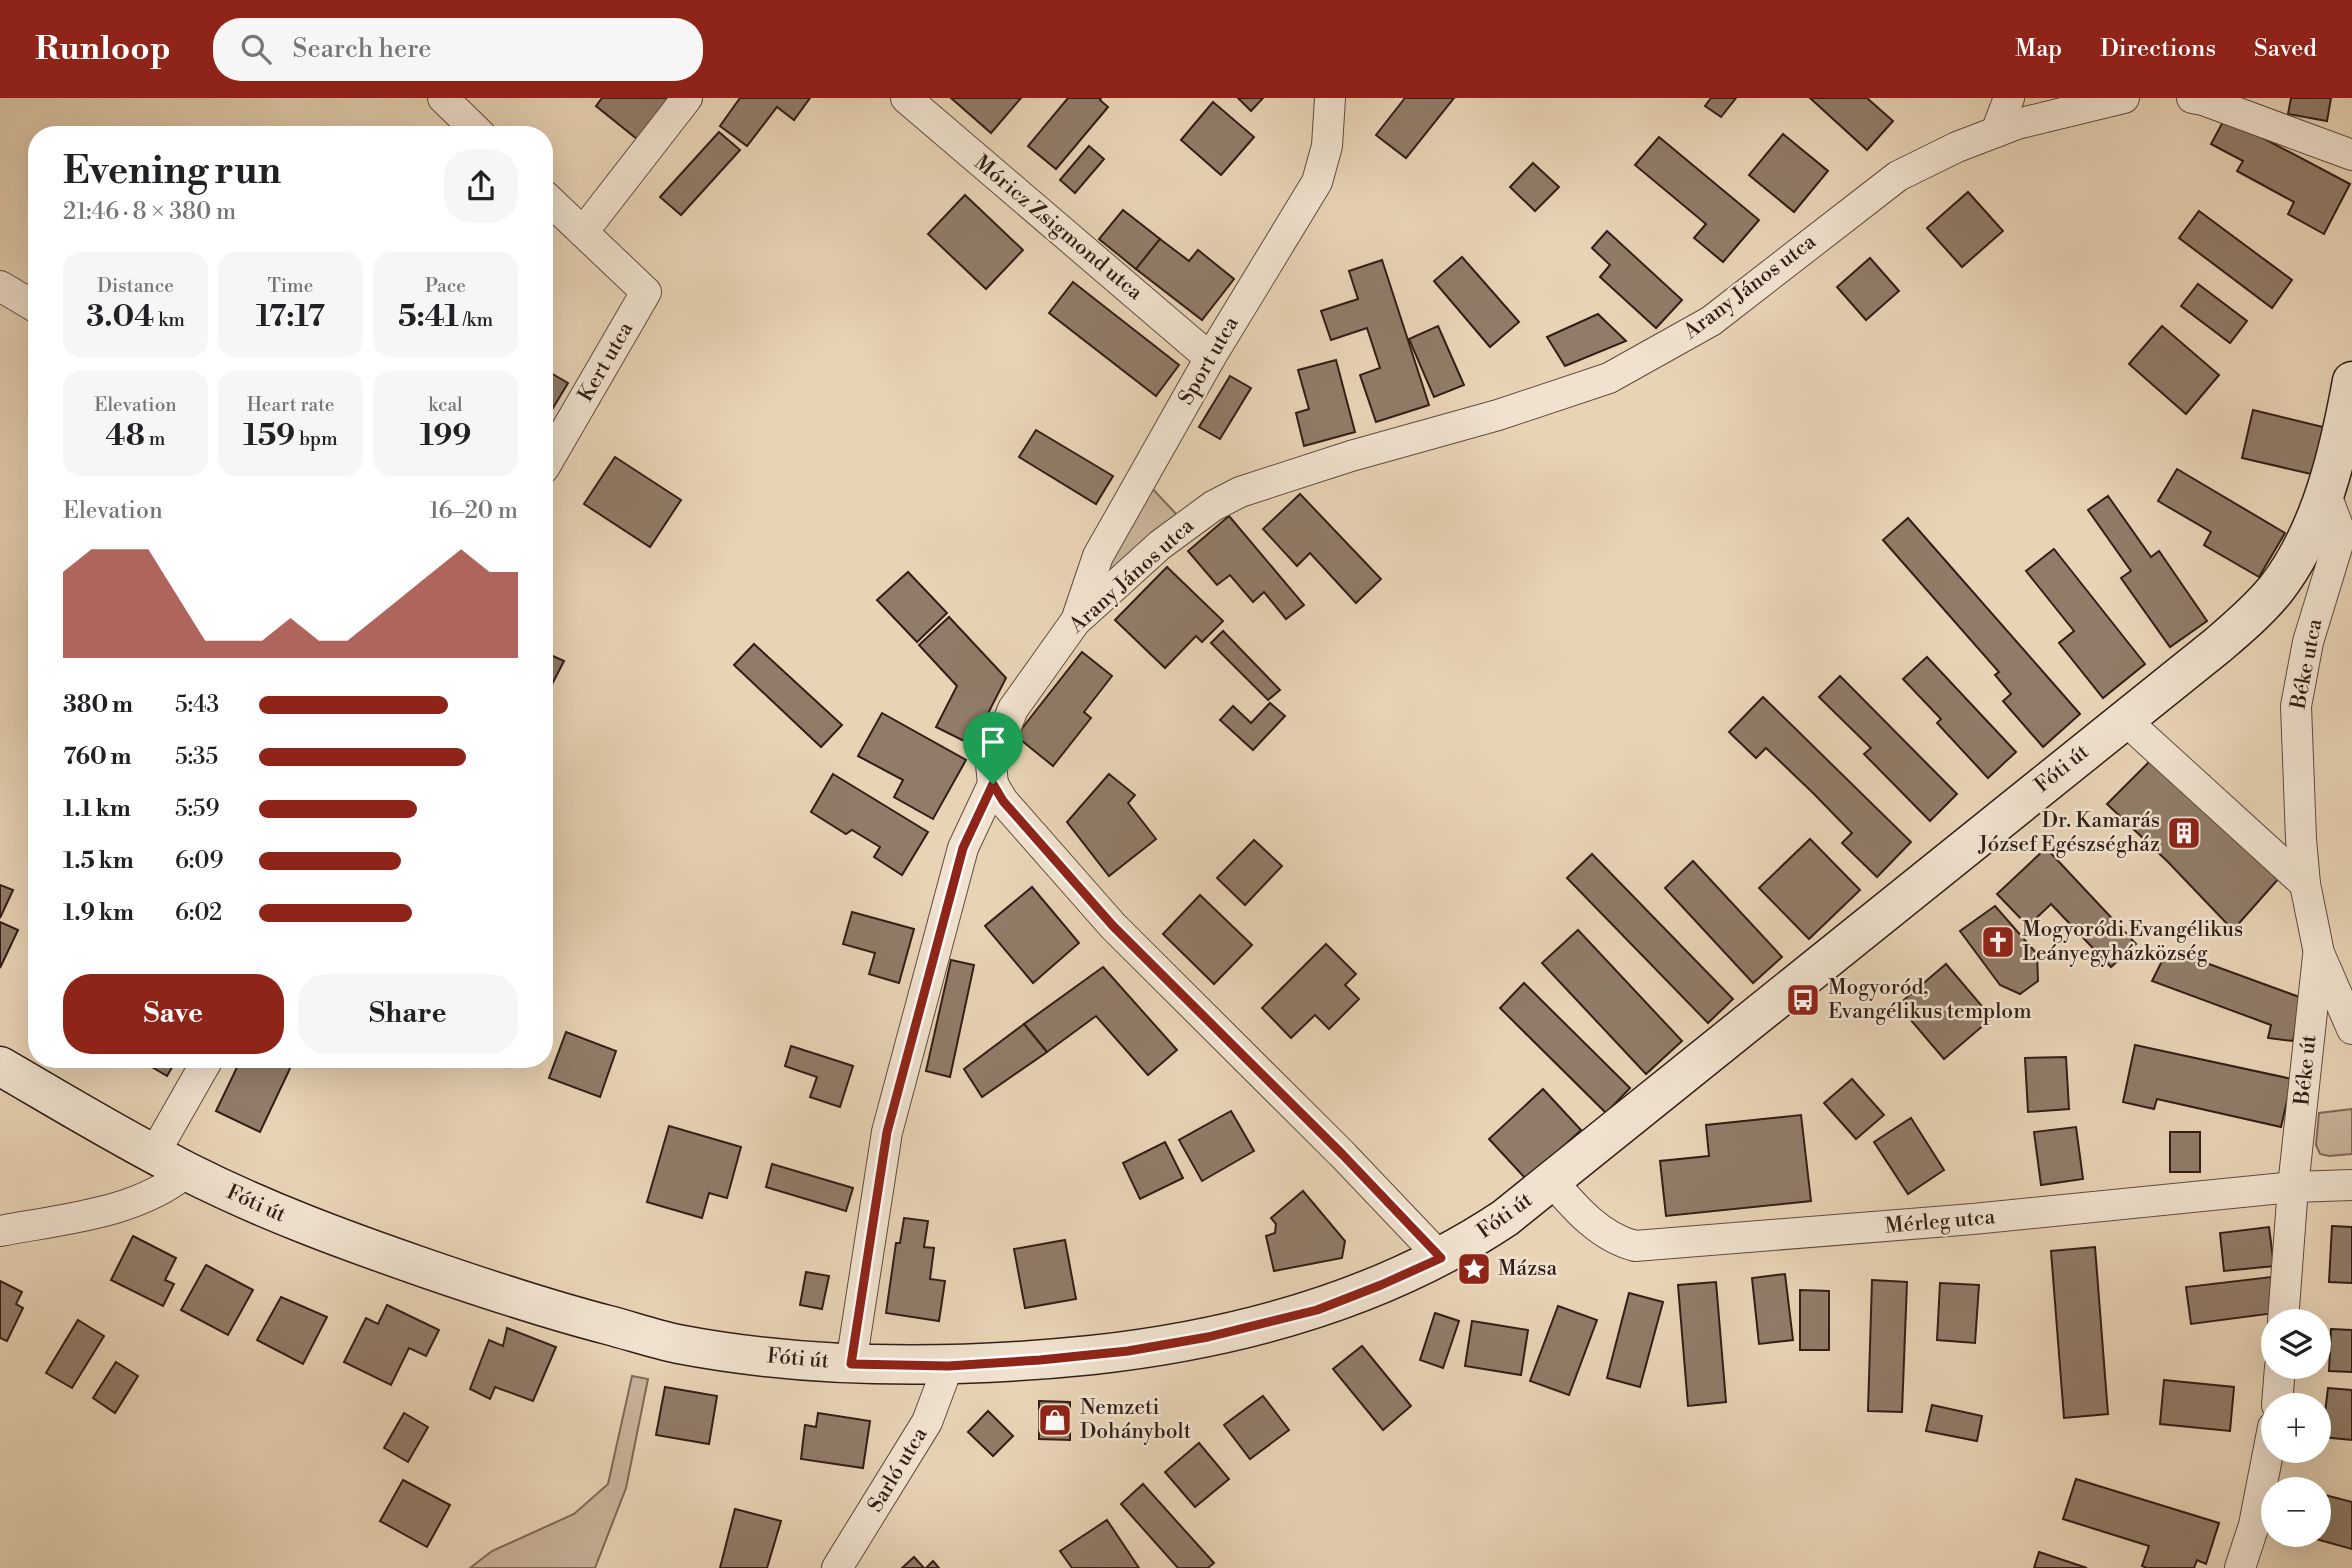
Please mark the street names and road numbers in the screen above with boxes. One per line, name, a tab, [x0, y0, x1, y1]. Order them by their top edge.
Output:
street label: Móricz Zsigmond utca	[969, 150, 1148, 306]
street label: Arany János utca	[1678, 229, 1821, 346]
street label: Sport utca	[1173, 312, 1245, 410]
street label: Kert utca	[573, 317, 639, 406]
street label: Arany János utca	[1064, 513, 1200, 639]
street label: Béke utca	[2285, 616, 2329, 712]
street label: Fóti út	[2030, 739, 2095, 799]
street label: Béke út	[2289, 1033, 2323, 1107]
street label: Fóti út	[222, 1180, 290, 1229]
street label: Fóti út	[1472, 1187, 1538, 1245]
street label: Mérleg utca	[1884, 1204, 1996, 1240]
street label: Fóti út	[766, 1343, 831, 1375]
street label: Sarló utca	[863, 1423, 934, 1517]

